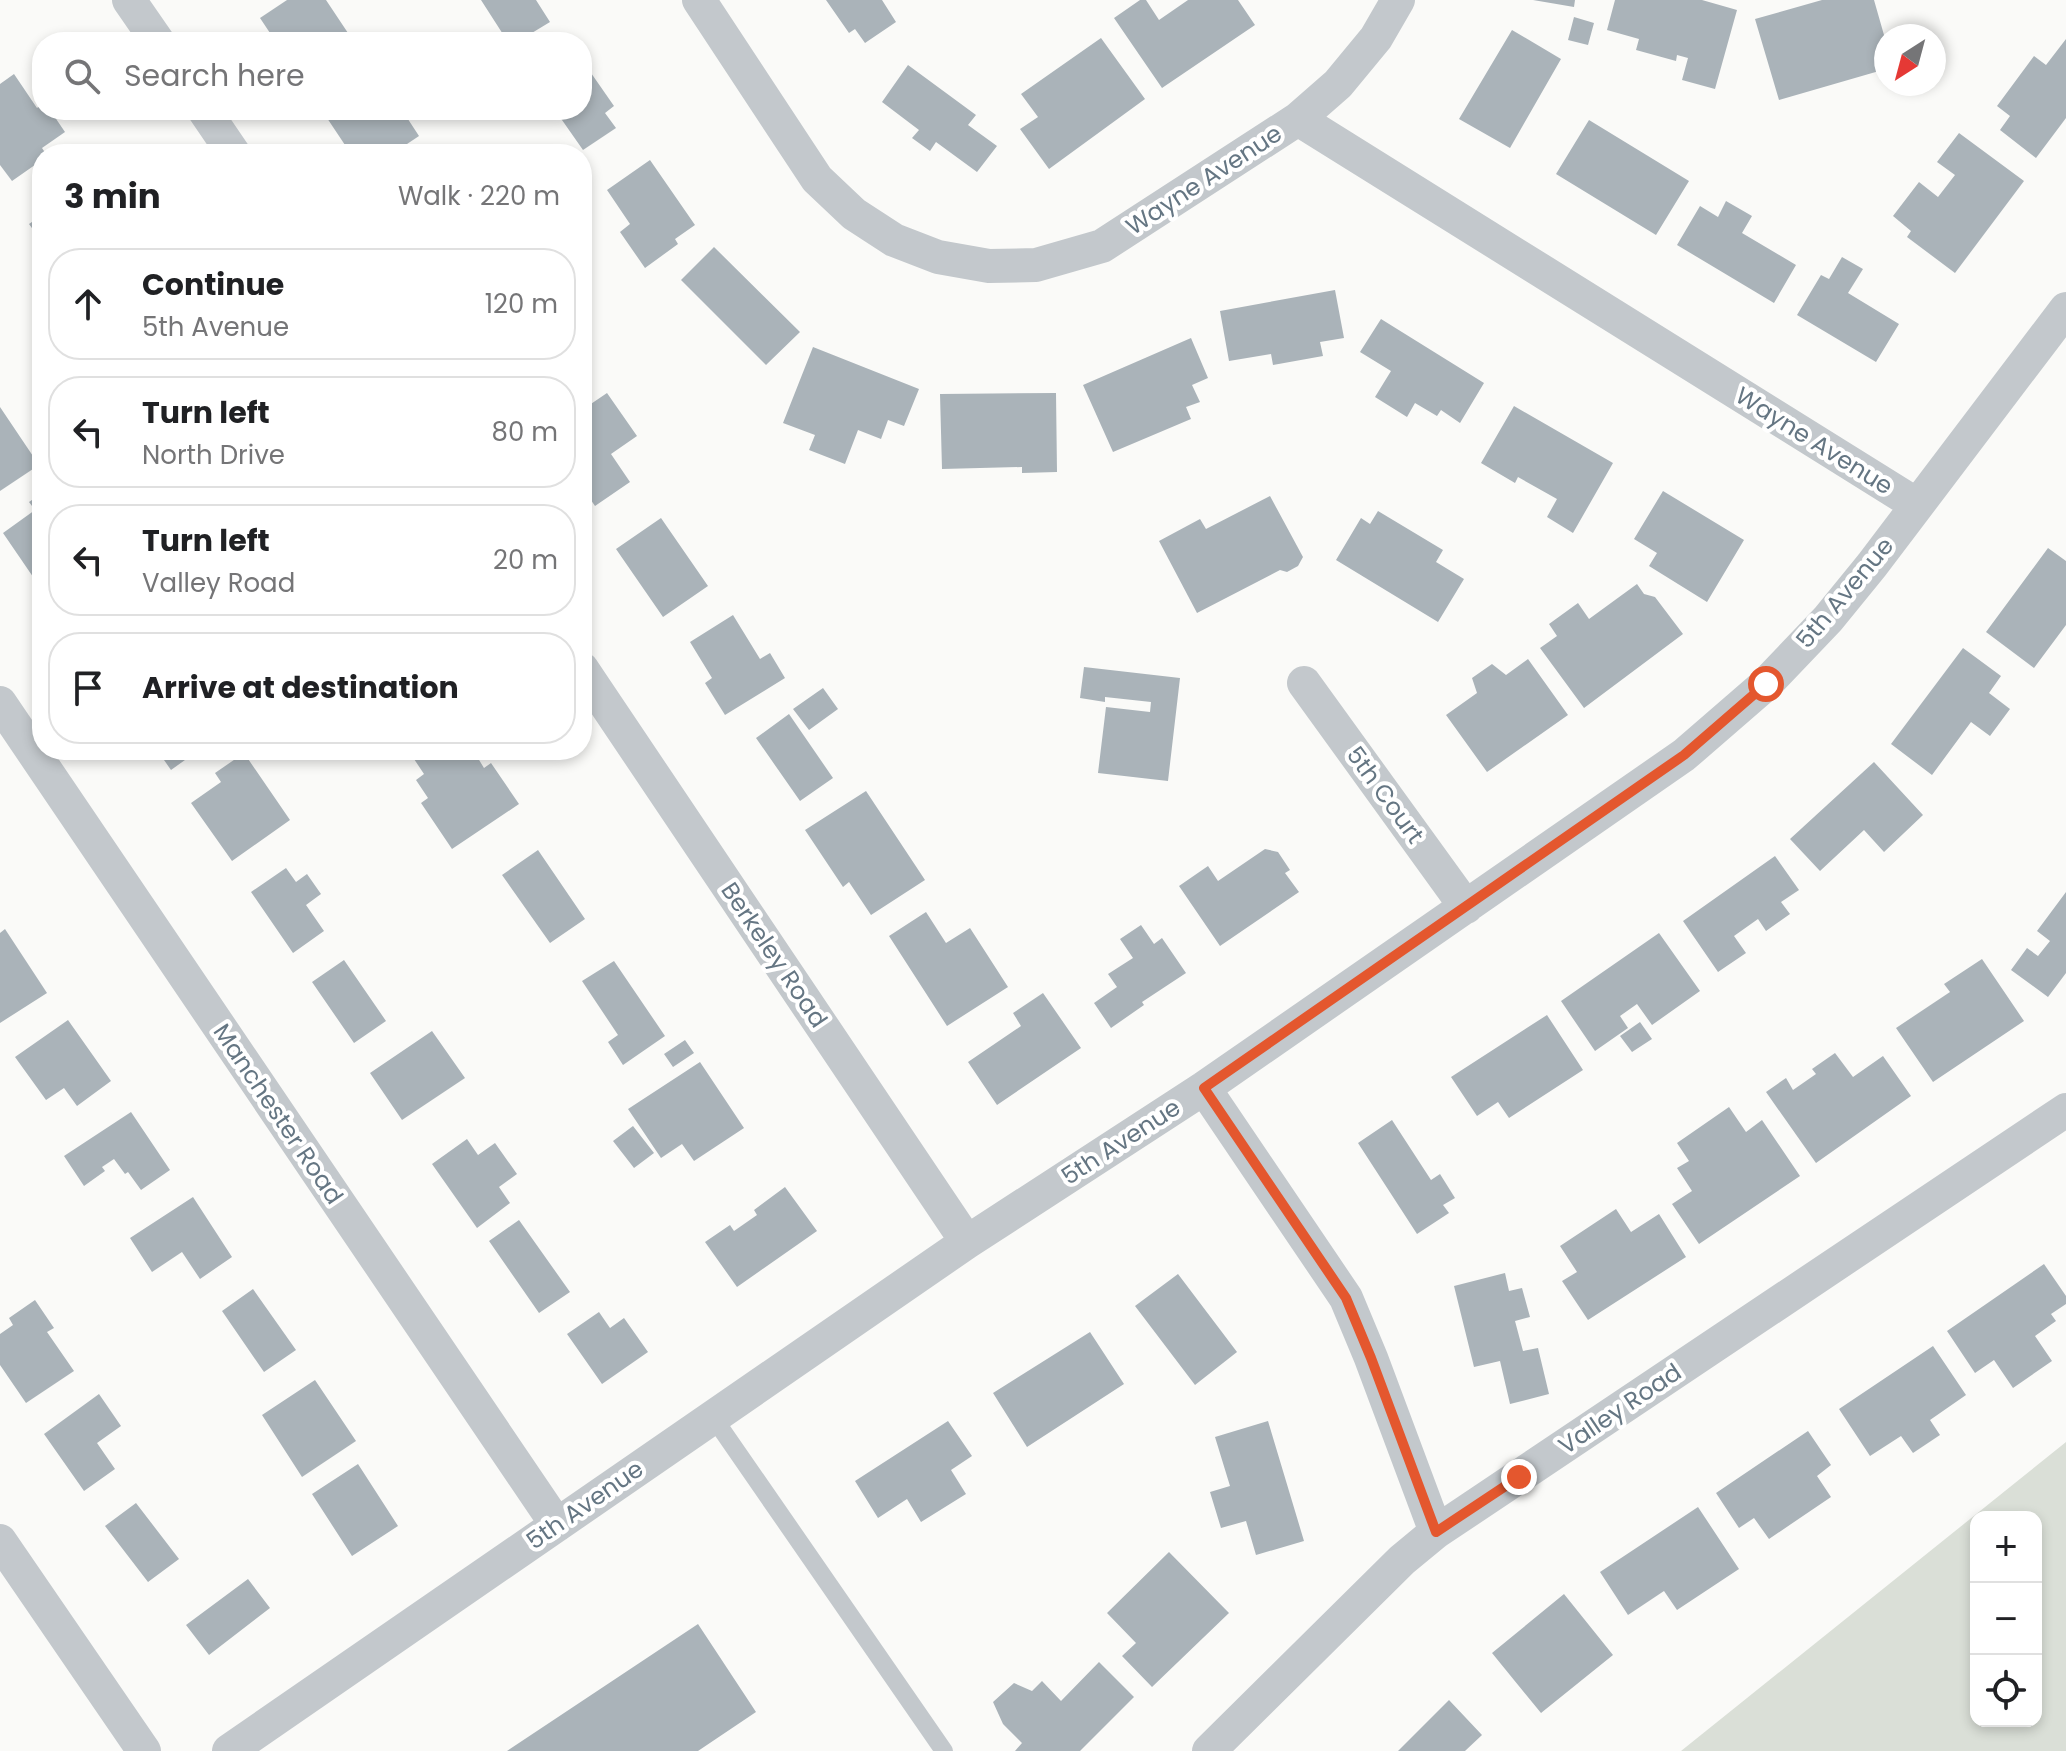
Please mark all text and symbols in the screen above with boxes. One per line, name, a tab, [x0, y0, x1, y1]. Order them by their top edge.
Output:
north arrow	[1874, 24, 1946, 96]
search box	[32, 32, 592, 120]
icon: search	[60, 54, 104, 98]
text: Search here	[124, 54, 305, 97]
street label: Wayne Avenue	[1119, 117, 1288, 242]
text: 3 min	[64, 172, 161, 220]
text: Walk · 220 m	[398, 178, 560, 214]
text: Continue	[142, 263, 284, 306]
icon: ahead	[66, 282, 110, 326]
text: 120 m	[485, 286, 558, 322]
text: 5th Avenue	[142, 309, 289, 345]
street label: Wayne Avenue	[1729, 379, 1899, 502]
text: Turn left	[142, 391, 270, 434]
icon: left	[66, 410, 110, 454]
text: 80 m	[492, 414, 558, 450]
text: North Drive	[142, 437, 285, 473]
text: Turn left	[142, 519, 270, 562]
street label: 5th Avenue	[1788, 530, 1901, 655]
icon: left	[66, 538, 110, 582]
text: 20 m	[493, 542, 558, 578]
text: Valley Road	[142, 565, 295, 601]
icon: arrive	[66, 666, 110, 710]
text: Arrive at destination	[142, 666, 459, 709]
route start	[1748, 666, 1784, 702]
street label: 5th Court	[1339, 739, 1432, 850]
street label: Berkeley Road	[714, 875, 835, 1034]
street label: Manchester Road	[206, 1017, 351, 1210]
street label: 5th Avenue	[1055, 1091, 1187, 1192]
street label: Valley Road	[1552, 1355, 1688, 1462]
street label: 5th Avenue	[520, 1452, 650, 1557]
route end	[1501, 1459, 1537, 1495]
map controls	[1970, 1511, 2042, 1727]
button: +	[1970, 1511, 2042, 1583]
button: −	[1970, 1583, 2042, 1655]
button: locate	[1970, 1655, 2042, 1727]

